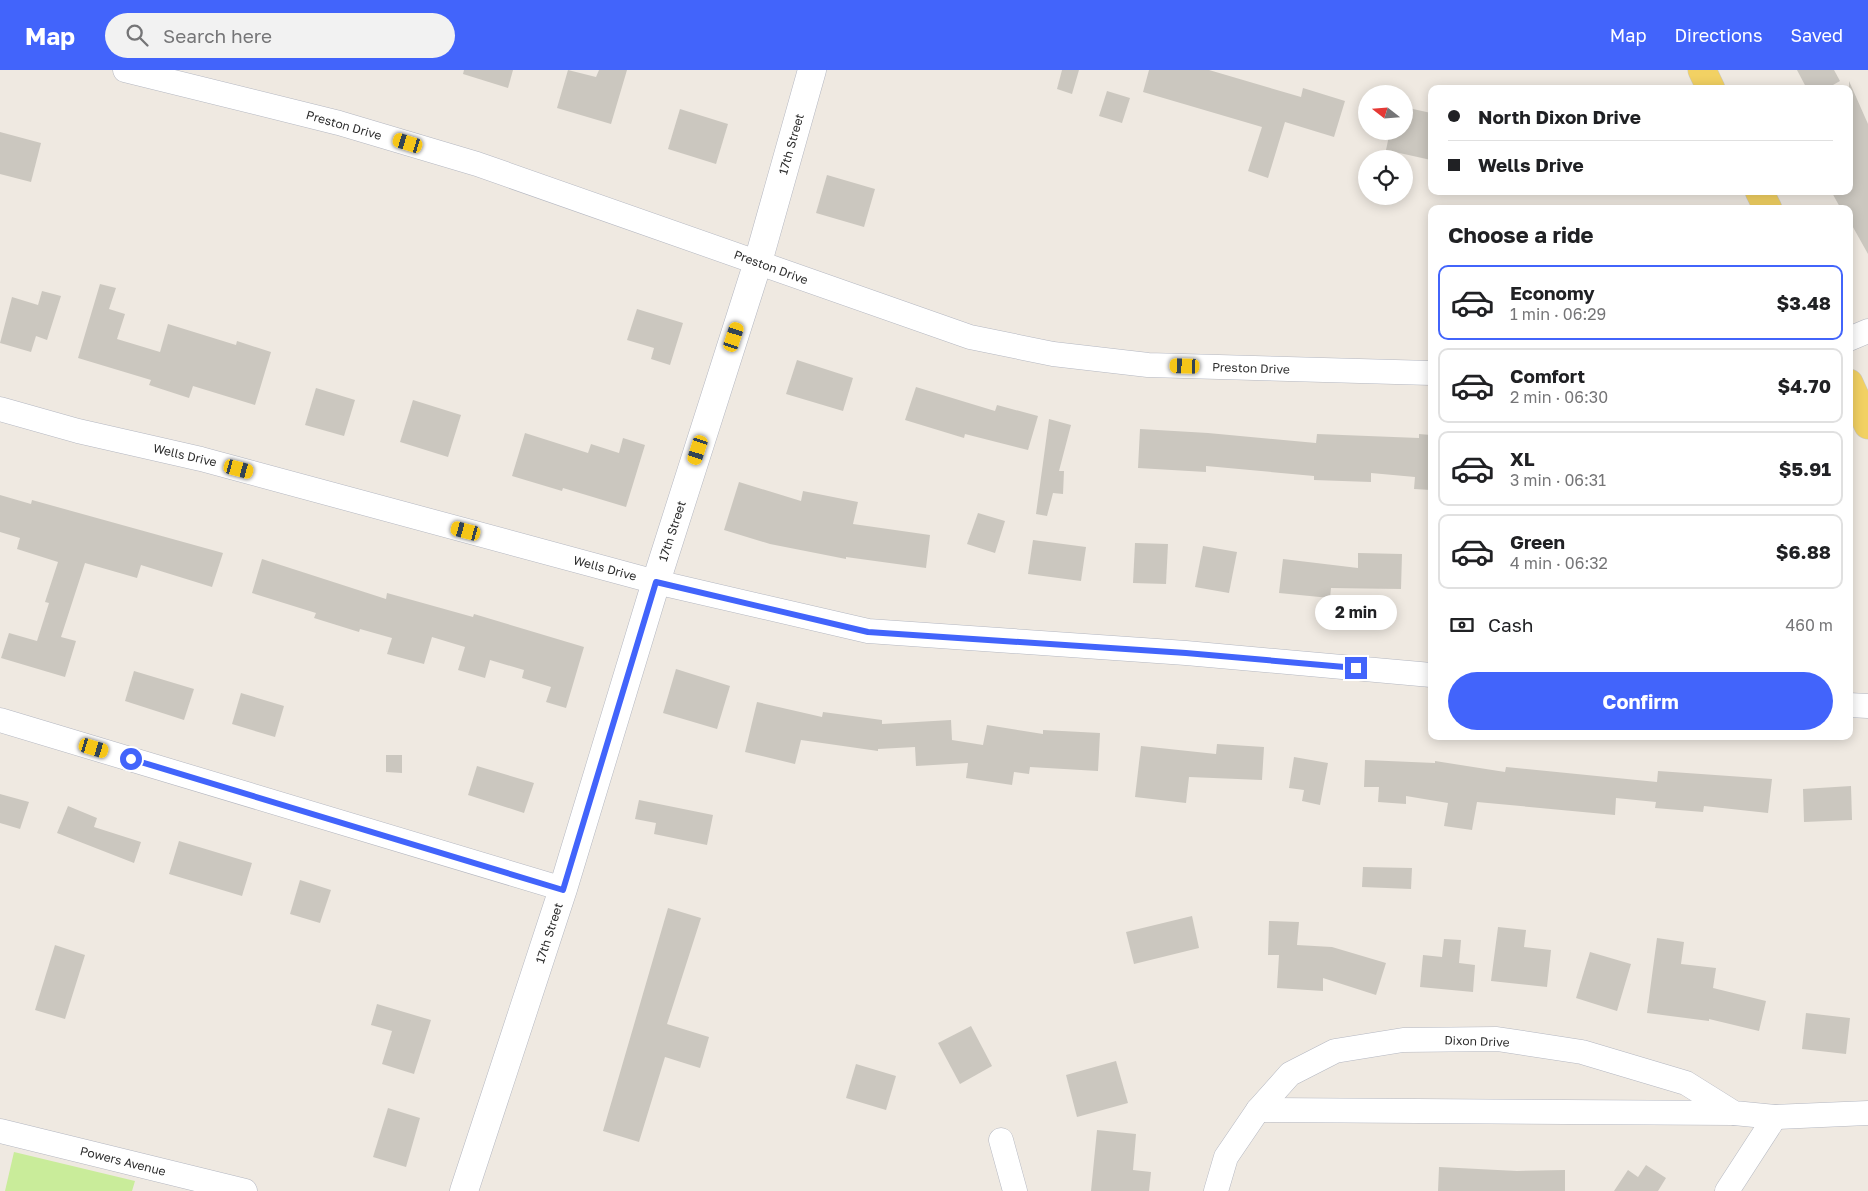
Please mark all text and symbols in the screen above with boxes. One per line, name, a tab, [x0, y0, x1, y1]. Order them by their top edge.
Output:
search box	[105, 13, 455, 58]
text: Map	[25, 21, 75, 50]
icon: search	[123, 21, 151, 49]
text: Search here	[163, 24, 272, 47]
text: Map	[1610, 24, 1646, 46]
text: Directions	[1674, 24, 1762, 46]
text: Saved	[1790, 24, 1843, 46]
north arrow	[1358, 85, 1412, 140]
map controls	[1358, 85, 1413, 205]
text: North Dixon Drive	[1478, 105, 1641, 128]
street label: Preston Drive	[305, 107, 384, 143]
street label: 17th Street	[775, 112, 807, 176]
car	[391, 131, 424, 155]
button: locate	[1358, 150, 1413, 205]
text: Wells Drive	[1478, 153, 1584, 176]
text: Choose a ride	[1448, 221, 1594, 248]
street label: Preston Drive	[732, 247, 810, 287]
icon: car	[1450, 280, 1495, 325]
text: Economy	[1510, 281, 1595, 304]
text: $3.48	[1777, 291, 1831, 314]
text: 1 min · 06:29	[1510, 304, 1606, 324]
car	[722, 320, 745, 354]
car	[1169, 358, 1200, 374]
street label: Preston Drive	[1212, 359, 1290, 377]
icon: car	[1450, 363, 1495, 408]
text: Comfort	[1510, 364, 1585, 387]
text: $4.70	[1778, 374, 1831, 397]
text: 2 min · 06:30	[1510, 387, 1608, 407]
car	[686, 433, 709, 467]
street label: Wells Drive	[152, 440, 218, 470]
icon: car	[1450, 446, 1495, 491]
text: XL	[1510, 447, 1535, 470]
text: $5.91	[1779, 457, 1831, 480]
car	[222, 458, 255, 480]
text: 3 min · 06:31	[1510, 470, 1606, 490]
street label: 17th Street	[655, 499, 689, 563]
car	[449, 520, 482, 542]
icon: car	[1450, 529, 1495, 574]
text: Green	[1510, 530, 1565, 553]
text: $6.88	[1776, 540, 1831, 563]
street label: Wells Drive	[572, 552, 638, 584]
text: 4 min · 06:32	[1510, 553, 1608, 573]
callout: 2 min	[1315, 596, 1397, 630]
text: 2 min	[1335, 602, 1377, 622]
icon: cash	[1448, 611, 1476, 639]
text: Cash	[1488, 613, 1533, 636]
text: 460 m	[1785, 615, 1833, 635]
route end	[1345, 657, 1367, 679]
button: Confirm	[1448, 672, 1833, 730]
car	[77, 736, 110, 760]
route start	[120, 748, 142, 770]
street label: 17th Street	[532, 901, 566, 965]
street label: Dixon Drive	[1444, 1032, 1510, 1050]
street label: Powers Avenue	[79, 1143, 167, 1179]

